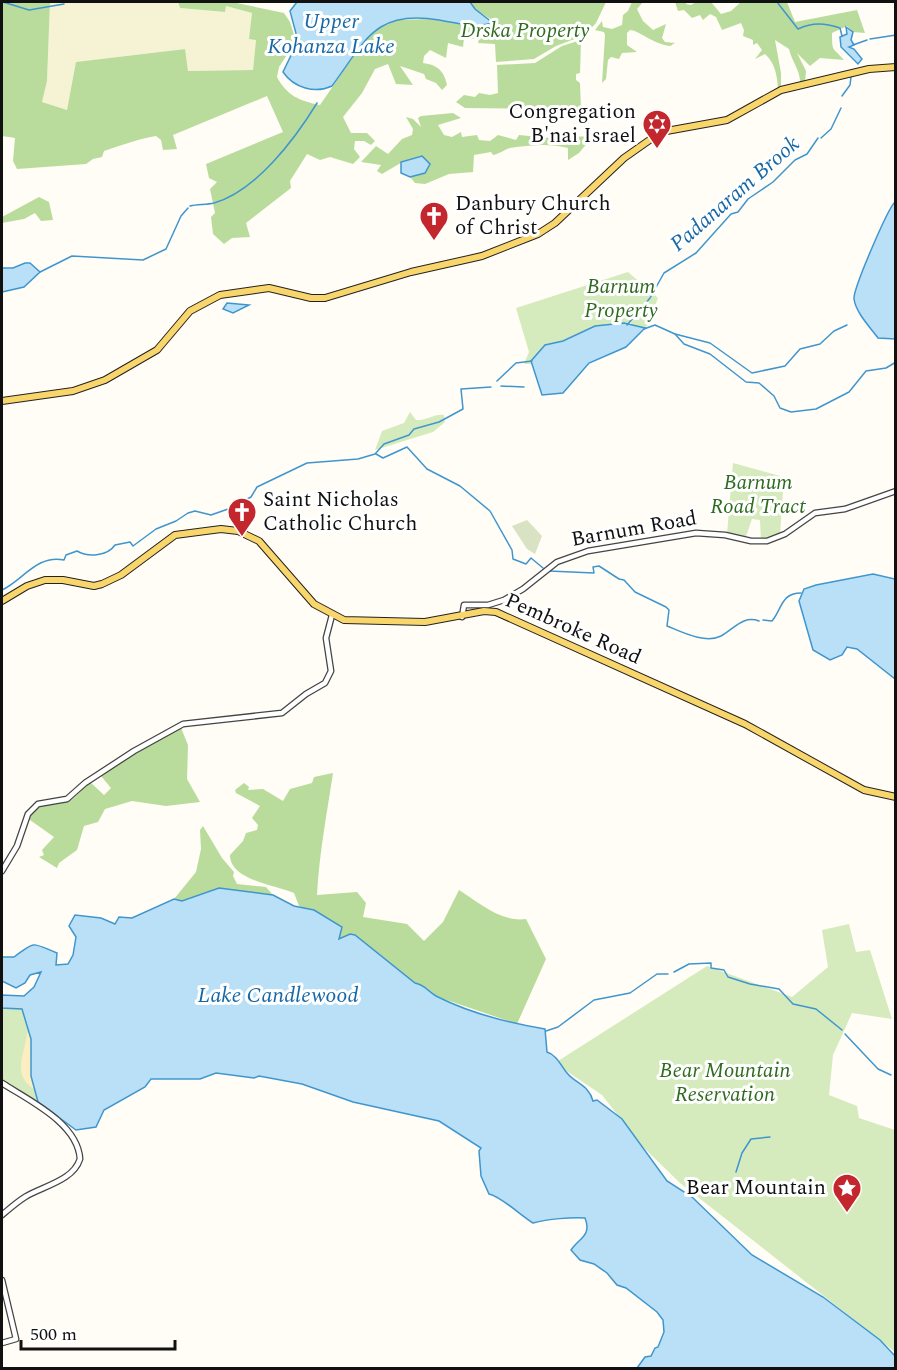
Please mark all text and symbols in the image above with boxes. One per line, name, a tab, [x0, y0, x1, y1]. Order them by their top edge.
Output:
water label: Upper Kohanza Lake	[267, 5, 395, 63]
park label: Drska Property	[460, 15, 590, 47]
place label: Congregation B'nai Israel	[508, 96, 636, 152]
synagogue icon: Congregation B'nai Israel	[641, 108, 673, 150]
water label: Padanaram Brook	[663, 128, 807, 260]
place label: Danbury Church of Christ	[455, 188, 611, 244]
church icon: Danbury Church of Christ	[418, 200, 450, 242]
park label: Barnum Property	[584, 271, 658, 327]
park label: Barnum Road Tract	[710, 467, 806, 523]
place label: Saint Nicholas Catholic Church	[263, 484, 417, 540]
church icon: Saint Nicholas Catholic Church	[226, 496, 258, 538]
street label: Barnum Road	[569, 502, 699, 556]
street label: Pembroke Road	[500, 585, 646, 673]
water label: Lake Candlewood	[197, 979, 359, 1012]
park label: Bear Mountain Reservation	[659, 1055, 791, 1111]
place label: Bear Mountain	[686, 1172, 826, 1204]
place icon: Bear Mountain	[831, 1172, 863, 1214]
scale bar	[21, 1313, 176, 1351]
text: 500 m	[30, 1321, 77, 1348]

